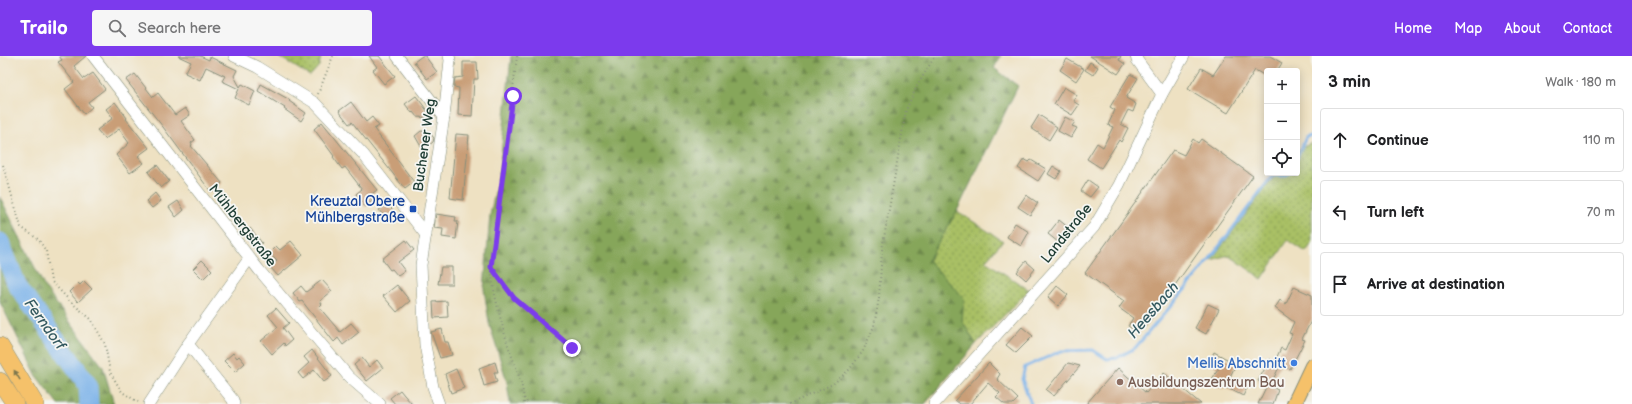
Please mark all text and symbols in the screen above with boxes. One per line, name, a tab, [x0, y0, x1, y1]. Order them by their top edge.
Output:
search box	[92, 10, 372, 46]
text: Trailo	[20, 17, 68, 40]
icon: search	[106, 17, 128, 39]
text: Search here	[138, 19, 221, 38]
text: Home	[1394, 20, 1432, 37]
text: Map	[1454, 20, 1482, 37]
text: About	[1504, 20, 1541, 37]
text: Contact	[1563, 20, 1612, 37]
map controls	[1264, 68, 1300, 176]
button: +	[1264, 68, 1300, 104]
text: 3 min	[1328, 72, 1371, 92]
text: Walk · 180 m	[1545, 74, 1616, 90]
route start	[504, 87, 522, 105]
street label: Buchener Weg	[410, 97, 439, 193]
button: −	[1264, 104, 1300, 140]
icon: ahead	[1329, 129, 1351, 151]
text: Continue	[1367, 131, 1429, 150]
text: 110 m	[1583, 132, 1615, 148]
button: locate	[1264, 140, 1300, 176]
street label: Mühlbergstraße	[205, 181, 280, 270]
place label: Kreuztal Obere Mühlbergstraße	[305, 193, 405, 226]
street label: Landstraße	[1037, 200, 1095, 266]
icon: left	[1329, 201, 1351, 223]
text: Turn left	[1367, 203, 1424, 222]
marker: Kreuztal Obere Mühlbergstraße	[408, 204, 418, 214]
text: 70 m	[1587, 204, 1615, 220]
icon: arrive	[1329, 273, 1351, 295]
text: Arrive at destination	[1367, 275, 1505, 294]
water label: Heesbach	[1124, 278, 1183, 343]
water label: Ferndorf	[20, 295, 70, 355]
route end	[563, 339, 581, 357]
place label: Mellis Abschnitt	[1187, 355, 1287, 372]
marker: Mellis Abschnitt	[1289, 358, 1299, 368]
one-way arrow	[13, 369, 20, 381]
place label: Ausbildungszentrum Bau	[1128, 374, 1285, 391]
marker: Ausbildungszentrum Bau	[1115, 377, 1125, 387]

